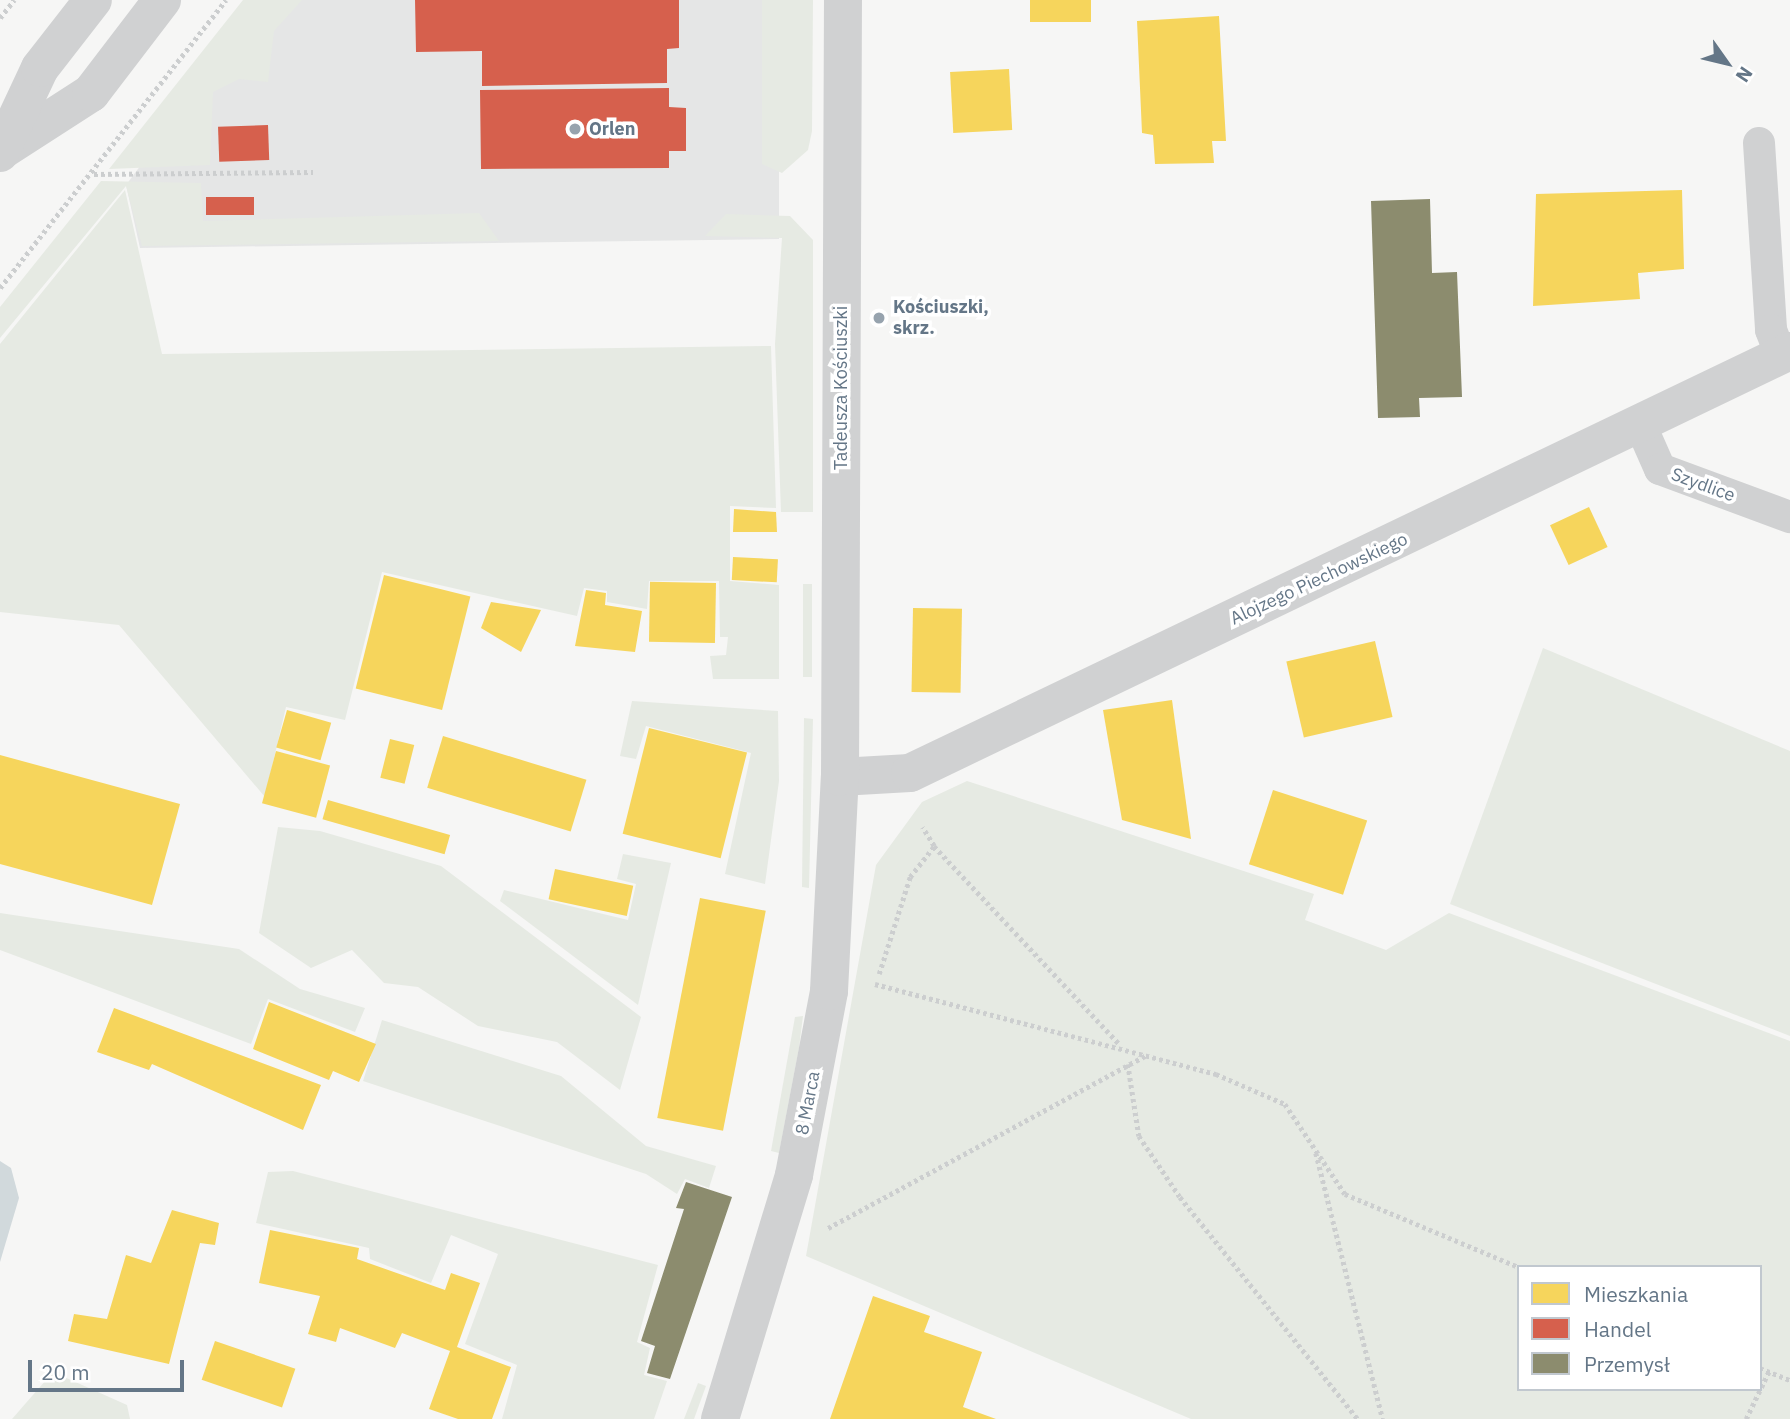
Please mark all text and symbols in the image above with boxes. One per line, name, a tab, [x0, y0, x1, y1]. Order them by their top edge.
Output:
north arrow	[1692, 28, 1762, 98]
text: N	[1731, 62, 1758, 87]
place label: Orlen	[589, 118, 635, 140]
marker: Orlen	[567, 121, 583, 137]
place label: Kościuszki, skrz.	[893, 297, 989, 340]
street label: Tadeusza Kościuszki	[830, 306, 852, 470]
marker: Kościuszki, skrz.	[871, 310, 887, 326]
street label: Szydlice	[1668, 464, 1738, 506]
street label: Alojzego Piechowskiego	[1227, 528, 1411, 630]
street label: 8 Marca	[791, 1069, 825, 1137]
legend	[1517, 1265, 1762, 1391]
text: Mieszkania	[1584, 1280, 1688, 1308]
text: Handel	[1584, 1315, 1651, 1343]
scale bar	[32, 1346, 187, 1390]
text: Przemysł	[1584, 1350, 1670, 1378]
text: 20 m	[41, 1358, 90, 1386]

